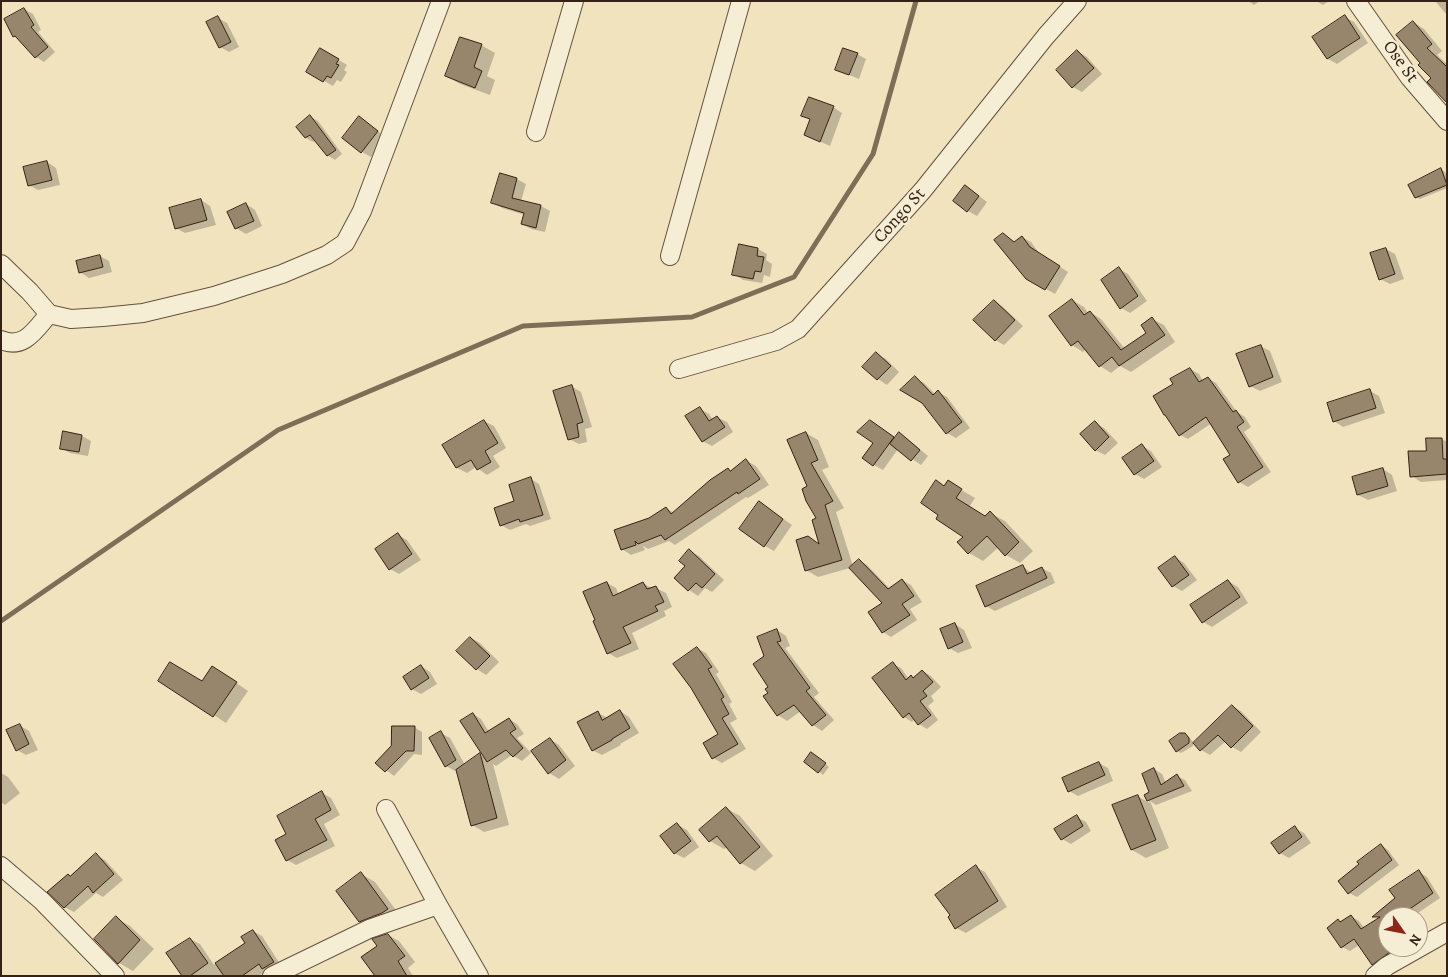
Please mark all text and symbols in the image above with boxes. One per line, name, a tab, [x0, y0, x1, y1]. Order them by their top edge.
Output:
street label: Ose St	[1378, 37, 1422, 87]
street label: Congo St	[870, 184, 930, 248]
north arrow	[1378, 907, 1428, 957]
text: N	[1404, 930, 1426, 949]

